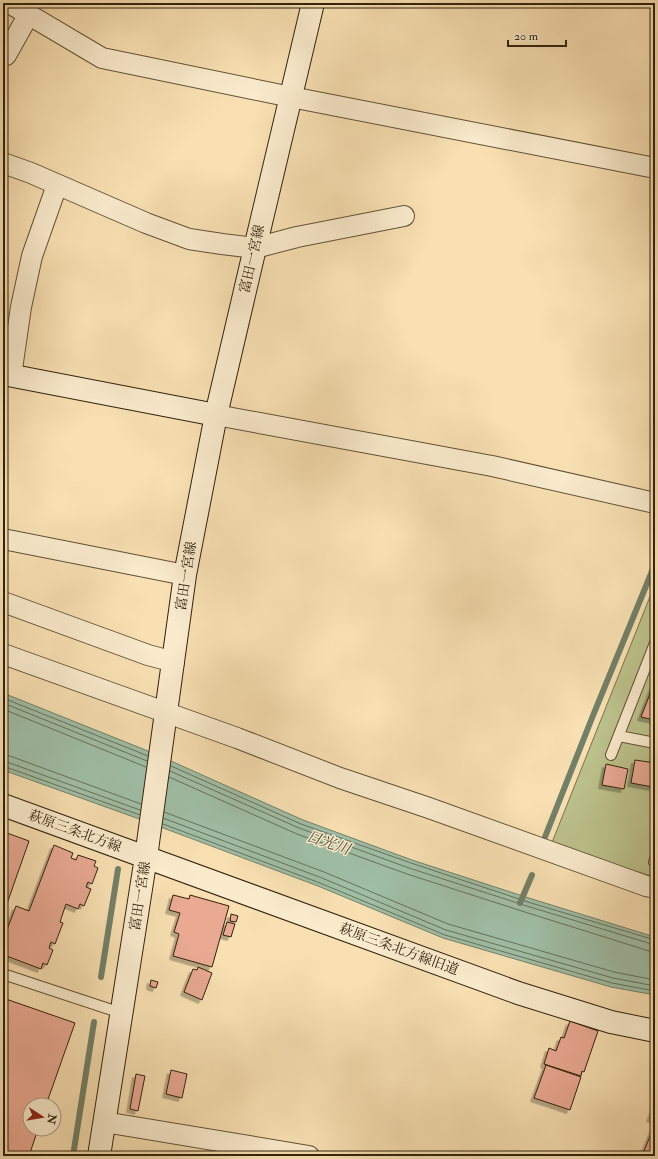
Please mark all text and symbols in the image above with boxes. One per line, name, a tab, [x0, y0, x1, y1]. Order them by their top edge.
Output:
scale bar	[508, 22, 566, 48]
text: 20 m	[514, 29, 539, 44]
street label: 富田一宮線	[236, 223, 268, 295]
street label: 富田一宮線	[172, 540, 200, 612]
street label: 萩原三条北方線	[26, 806, 124, 856]
water label: 日光川	[304, 827, 354, 860]
street label: 富田一宮線	[126, 860, 154, 932]
street label: 萩原三条北方線旧道	[337, 919, 461, 979]
north arrow	[22, 1097, 62, 1137]
text: N	[44, 1112, 59, 1126]

